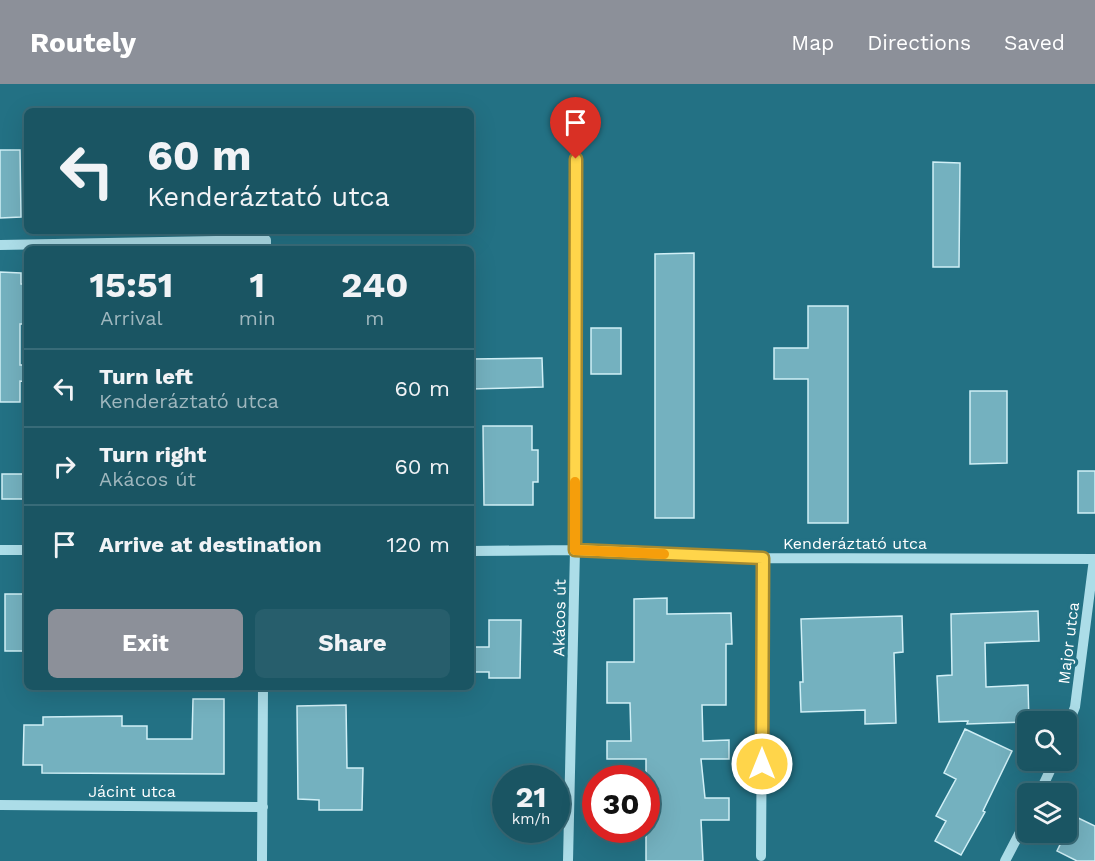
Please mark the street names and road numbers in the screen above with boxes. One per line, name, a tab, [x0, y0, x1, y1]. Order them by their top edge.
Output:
street label: Kenderáztató utca	[783, 534, 927, 553]
street label: Akácos út	[549, 579, 570, 657]
street label: Major utca	[1054, 601, 1083, 685]
street label: Jácint utca	[88, 782, 176, 801]

